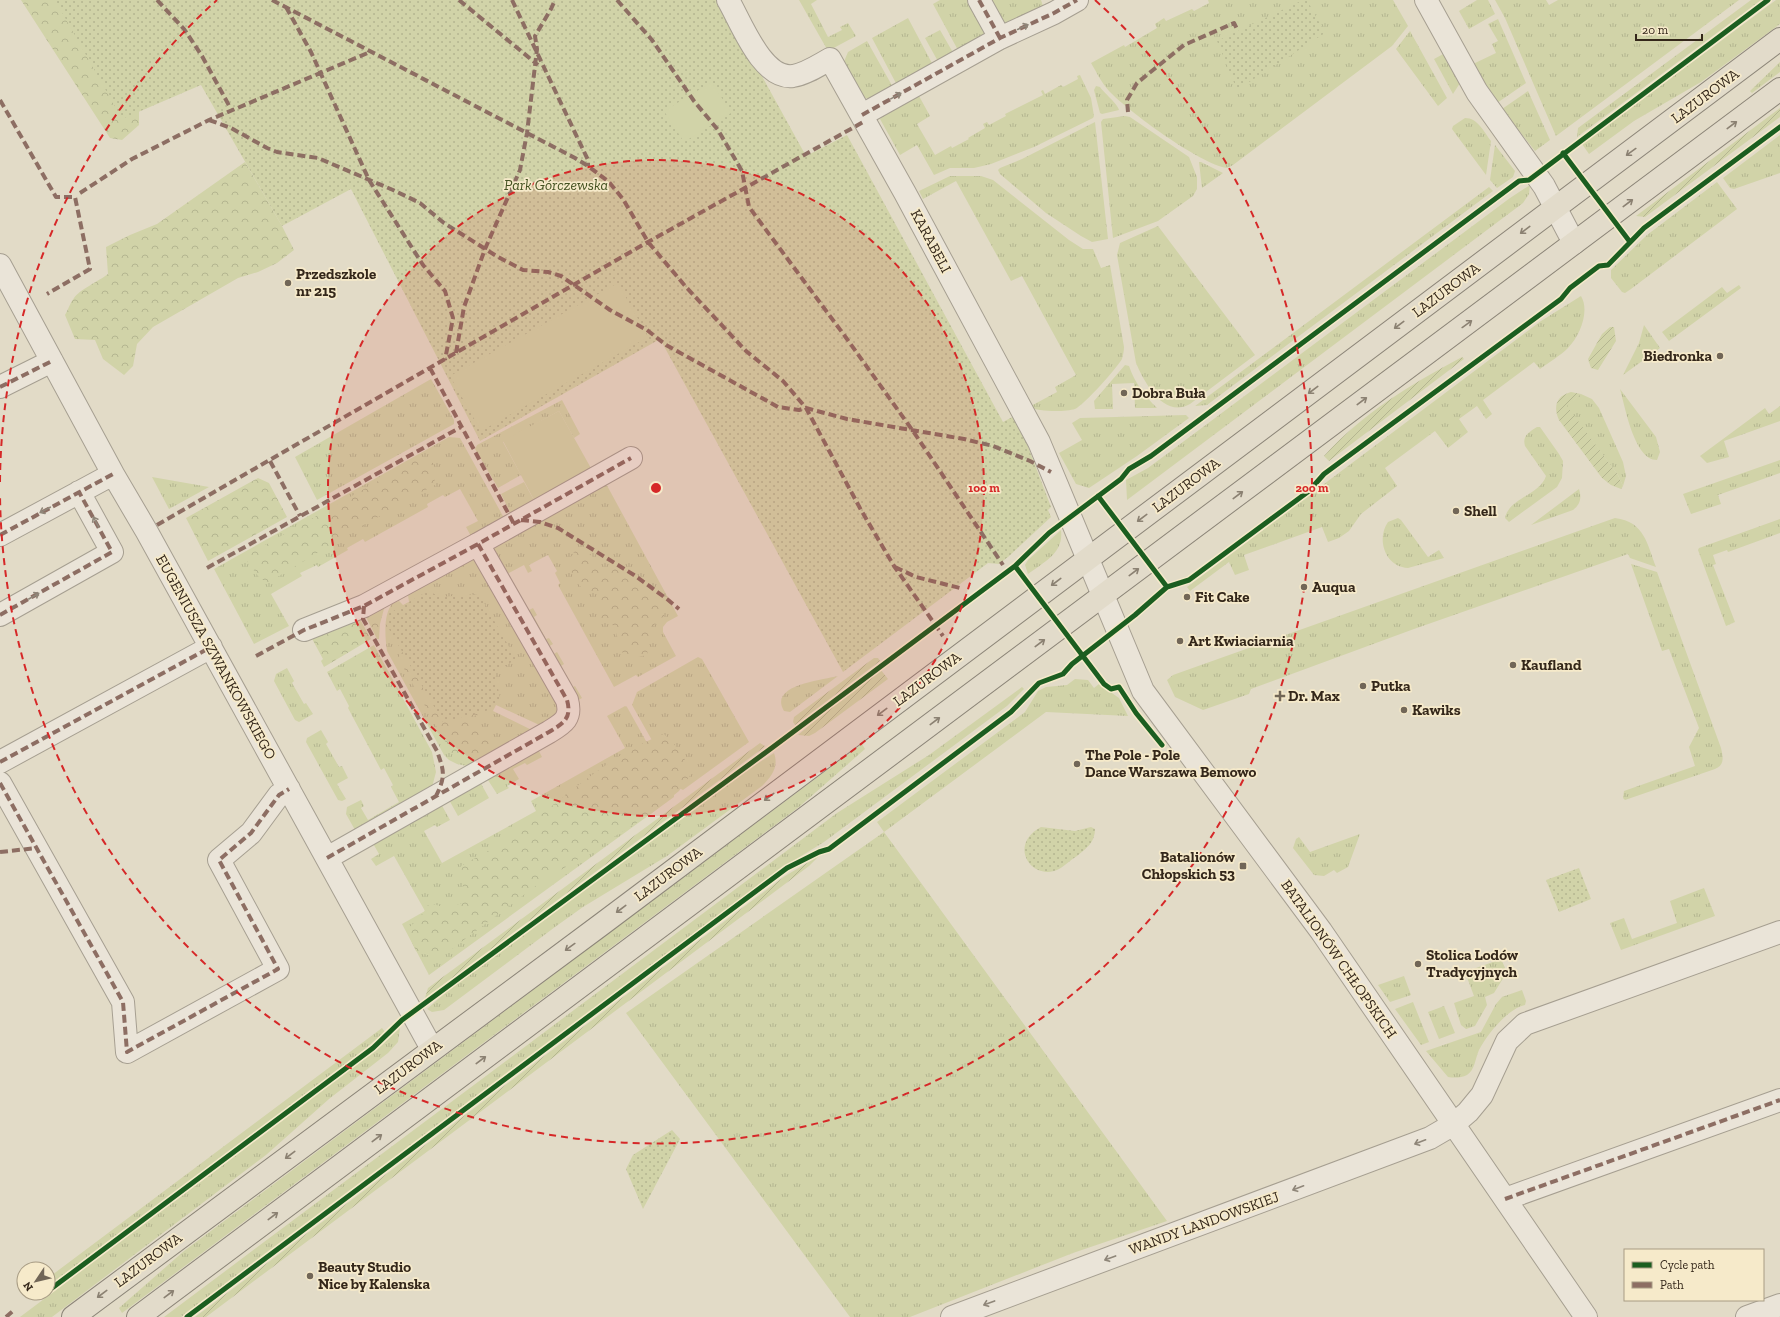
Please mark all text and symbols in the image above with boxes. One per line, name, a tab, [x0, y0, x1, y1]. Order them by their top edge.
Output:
scale bar	[1636, 16, 1702, 42]
one-way arrow	[1017, 23, 1029, 30]
text: 20 m	[1642, 23, 1669, 37]
street label: LAZUROWA	[1668, 65, 1743, 127]
one-way arrow	[890, 91, 902, 99]
one-way arrow	[1726, 121, 1737, 129]
one-way arrow	[1625, 147, 1636, 156]
park label: Park Górczewska	[504, 176, 608, 194]
one-way arrow	[1622, 199, 1633, 207]
street label: KARABELI	[907, 206, 955, 276]
one-way arrow	[1520, 226, 1531, 234]
street label: LAZUROWA	[1409, 259, 1484, 321]
place label: Przedszkole nr 215	[296, 265, 376, 300]
marker: Przedszkole nr 215	[283, 278, 293, 288]
one-way arrow	[1461, 320, 1472, 328]
one-way arrow	[1394, 321, 1405, 329]
place label: Biedronka	[1643, 347, 1712, 365]
marker: Biedronka	[1715, 351, 1725, 361]
place label: Dobra Buła	[1132, 384, 1206, 402]
one-way arrow	[1308, 386, 1319, 394]
marker: Dobra Buła	[1119, 388, 1129, 398]
one-way arrow	[1357, 397, 1368, 406]
street label: LAZUROWA	[1149, 454, 1224, 516]
centre of rings	[649, 481, 663, 495]
text: 100 m	[968, 481, 1000, 495]
text: 200 m	[1295, 481, 1329, 495]
one-way arrow	[1232, 490, 1243, 499]
place label: Shell	[1464, 502, 1497, 520]
marker: Shell	[1451, 506, 1461, 516]
one-way arrow	[39, 507, 51, 514]
one-way arrow	[1136, 514, 1147, 522]
one-way arrow	[91, 516, 99, 528]
street label: EUGENIUSZA SZWANKOWSKIEGO	[152, 551, 280, 763]
one-way arrow	[1128, 568, 1139, 577]
one-way arrow	[1050, 578, 1061, 586]
place label: Auqua	[1312, 578, 1356, 596]
marker: Auqua	[1299, 582, 1309, 592]
place label: Fit Cake	[1195, 588, 1249, 606]
one-way arrow	[28, 591, 40, 599]
marker: Fit Cake	[1182, 592, 1192, 602]
place label: Art Kwiaciarnia	[1188, 632, 1294, 650]
marker: Art Kwiaciarnia	[1175, 636, 1185, 646]
one-way arrow	[1034, 639, 1045, 647]
street label: LAZUROWA	[890, 648, 965, 710]
place label: Kaufland	[1521, 656, 1582, 674]
marker: Kaufland	[1508, 660, 1518, 670]
place label: Putka	[1371, 677, 1411, 695]
marker: Putka	[1358, 681, 1368, 691]
place label: Dr. Max	[1288, 687, 1340, 705]
marker: Dr. Max	[1275, 691, 1285, 701]
place label: Kawiks	[1412, 701, 1461, 719]
marker: Kawiks	[1399, 705, 1409, 715]
one-way arrow	[877, 708, 888, 716]
one-way arrow	[930, 717, 941, 725]
place label: The Pole - Pole Dance Warszawa Bemowo	[1085, 746, 1257, 781]
marker: The Pole - Pole Dance Warszawa Bemowo	[1072, 759, 1082, 769]
one-way arrow	[764, 793, 775, 801]
street label: LAZUROWA	[631, 843, 706, 905]
place label: Batalionów Chłopskich 53	[1142, 848, 1236, 883]
marker: Batalionów Chłopskich 53	[1238, 861, 1248, 871]
street label: BATALIONÓW CHŁOPSKICH	[1277, 876, 1401, 1042]
one-way arrow	[615, 905, 626, 914]
one-way arrow	[565, 943, 576, 951]
place label: Stolica Lodów Tradycyjnych	[1426, 946, 1519, 981]
marker: Stolica Lodów Tradycyjnych	[1413, 959, 1423, 969]
street label: LAZUROWA	[371, 1036, 446, 1098]
one-way arrow	[476, 1056, 487, 1064]
one-way arrow	[372, 1134, 383, 1142]
one-way arrow	[1414, 1139, 1426, 1147]
one-way arrow	[284, 1151, 295, 1159]
one-way arrow	[1291, 1185, 1304, 1192]
street label: WANDY LANDOWSKIEJ	[1127, 1187, 1282, 1259]
one-way arrow	[268, 1211, 279, 1220]
street label: LAZUROWA	[111, 1229, 186, 1291]
legend	[1624, 1249, 1764, 1301]
one-way arrow	[1104, 1255, 1117, 1262]
place label: Beauty Studio Nice by Kalenska	[318, 1258, 430, 1293]
text: Cycle path	[1660, 1258, 1715, 1272]
north arrow	[16, 1261, 56, 1301]
marker: Beauty Studio Nice by Kalenska	[305, 1271, 315, 1281]
text: Path	[1660, 1278, 1684, 1292]
text: N	[20, 1279, 36, 1294]
one-way arrow	[164, 1289, 175, 1298]
one-way arrow	[97, 1290, 108, 1299]
one-way arrow	[983, 1300, 995, 1308]

